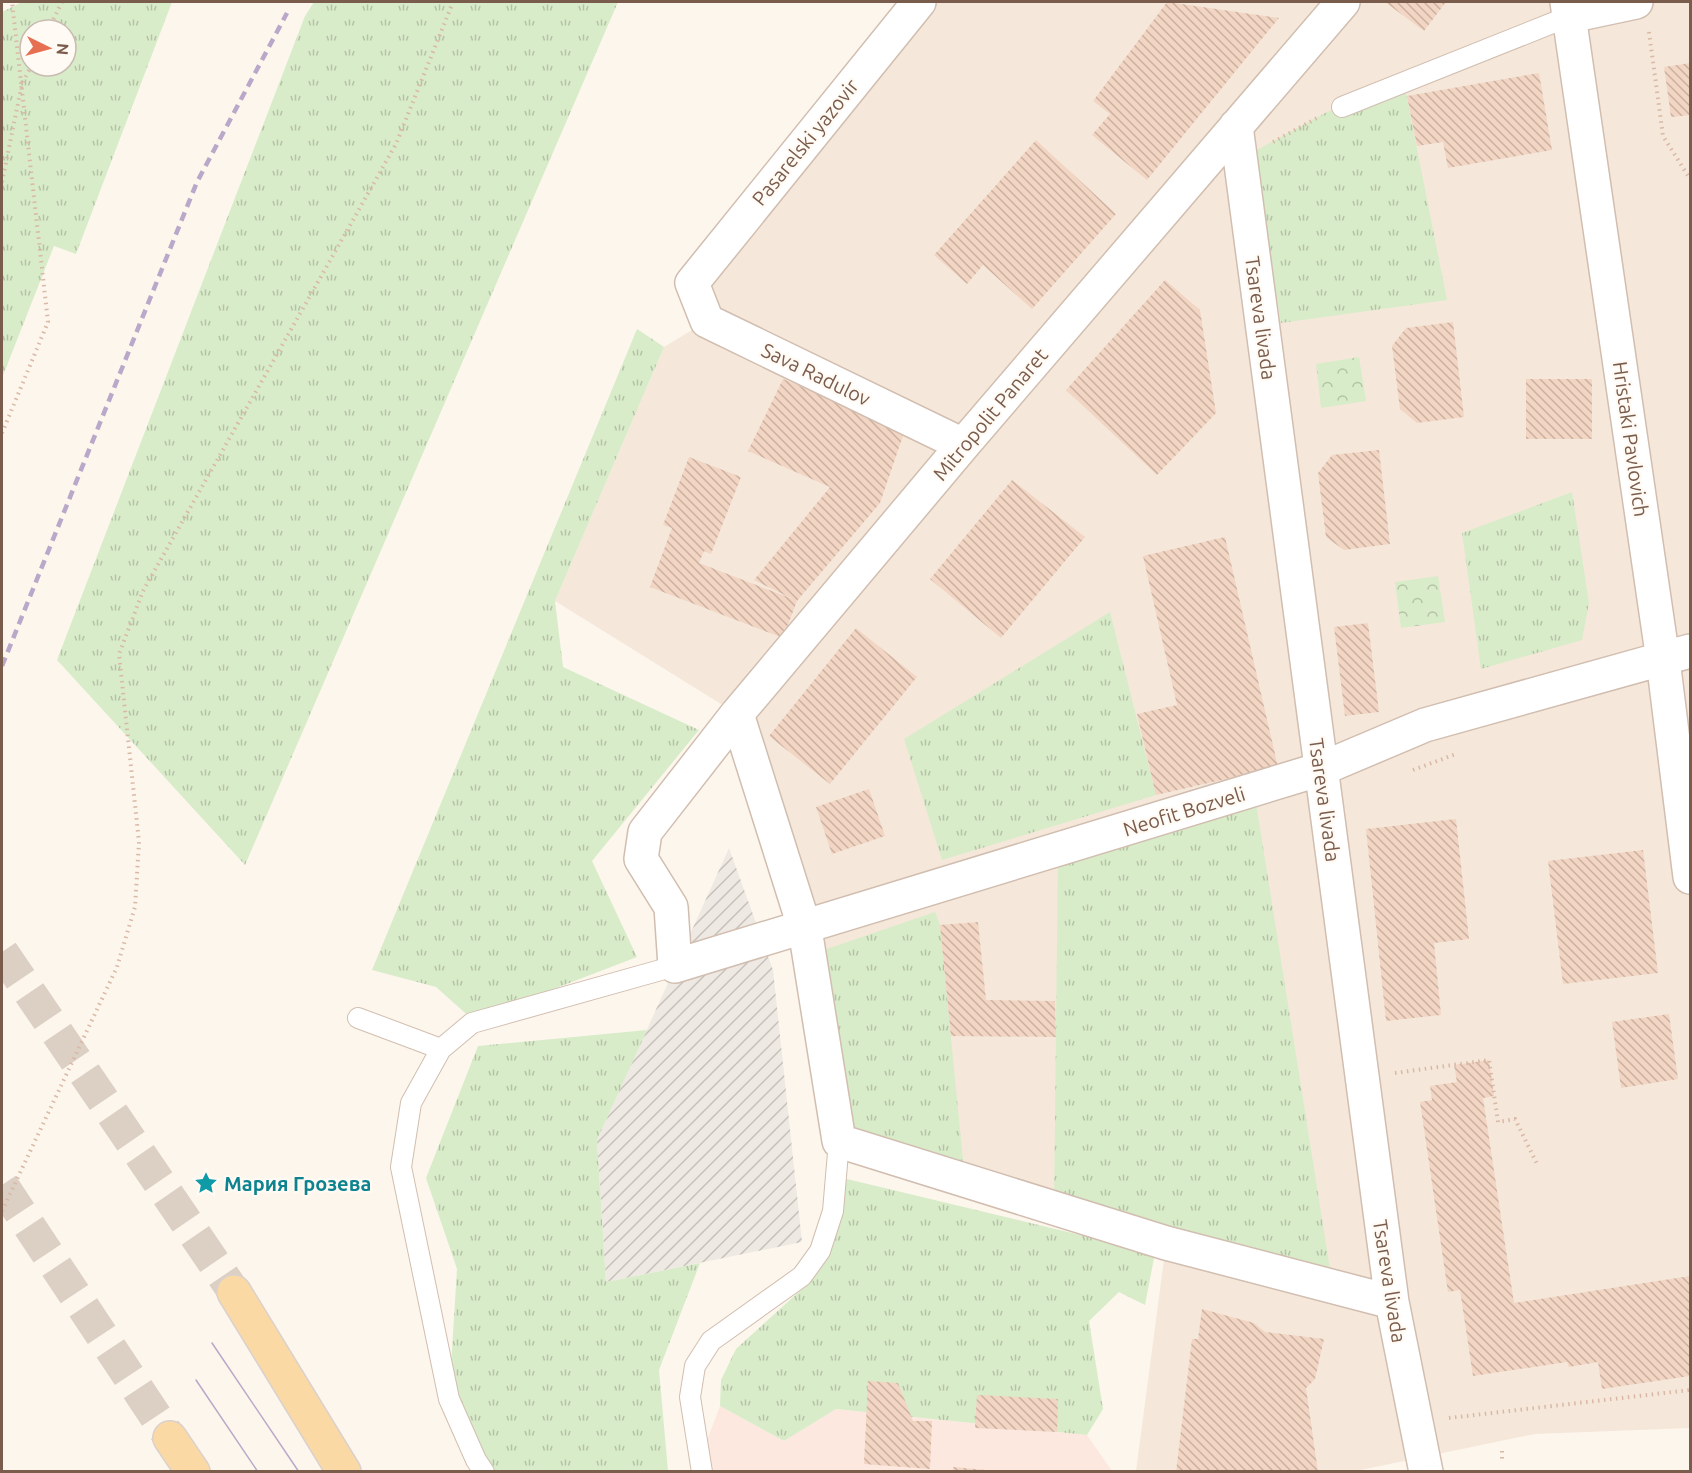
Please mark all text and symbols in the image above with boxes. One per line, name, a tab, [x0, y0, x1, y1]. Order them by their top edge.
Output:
north arrow	[18, 18, 78, 78]
text: N	[53, 43, 72, 56]
street label: Pasarelski yazovir	[747, 74, 863, 210]
street label: Tsareva livada	[1241, 255, 1281, 381]
street label: Sava Radulov	[758, 338, 874, 410]
street label: Mitropolit Panaret	[928, 343, 1052, 485]
street label: Hristaki Pavlovich	[1609, 360, 1653, 518]
street label: Tsareva livada	[1305, 737, 1345, 863]
street label: Neofit Bozveli	[1120, 782, 1248, 840]
place icon: Мария Грозева	[193, 1170, 219, 1196]
place label: Мария Грозева	[224, 1172, 371, 1195]
street label: Tsareva livada	[1369, 1218, 1411, 1344]

